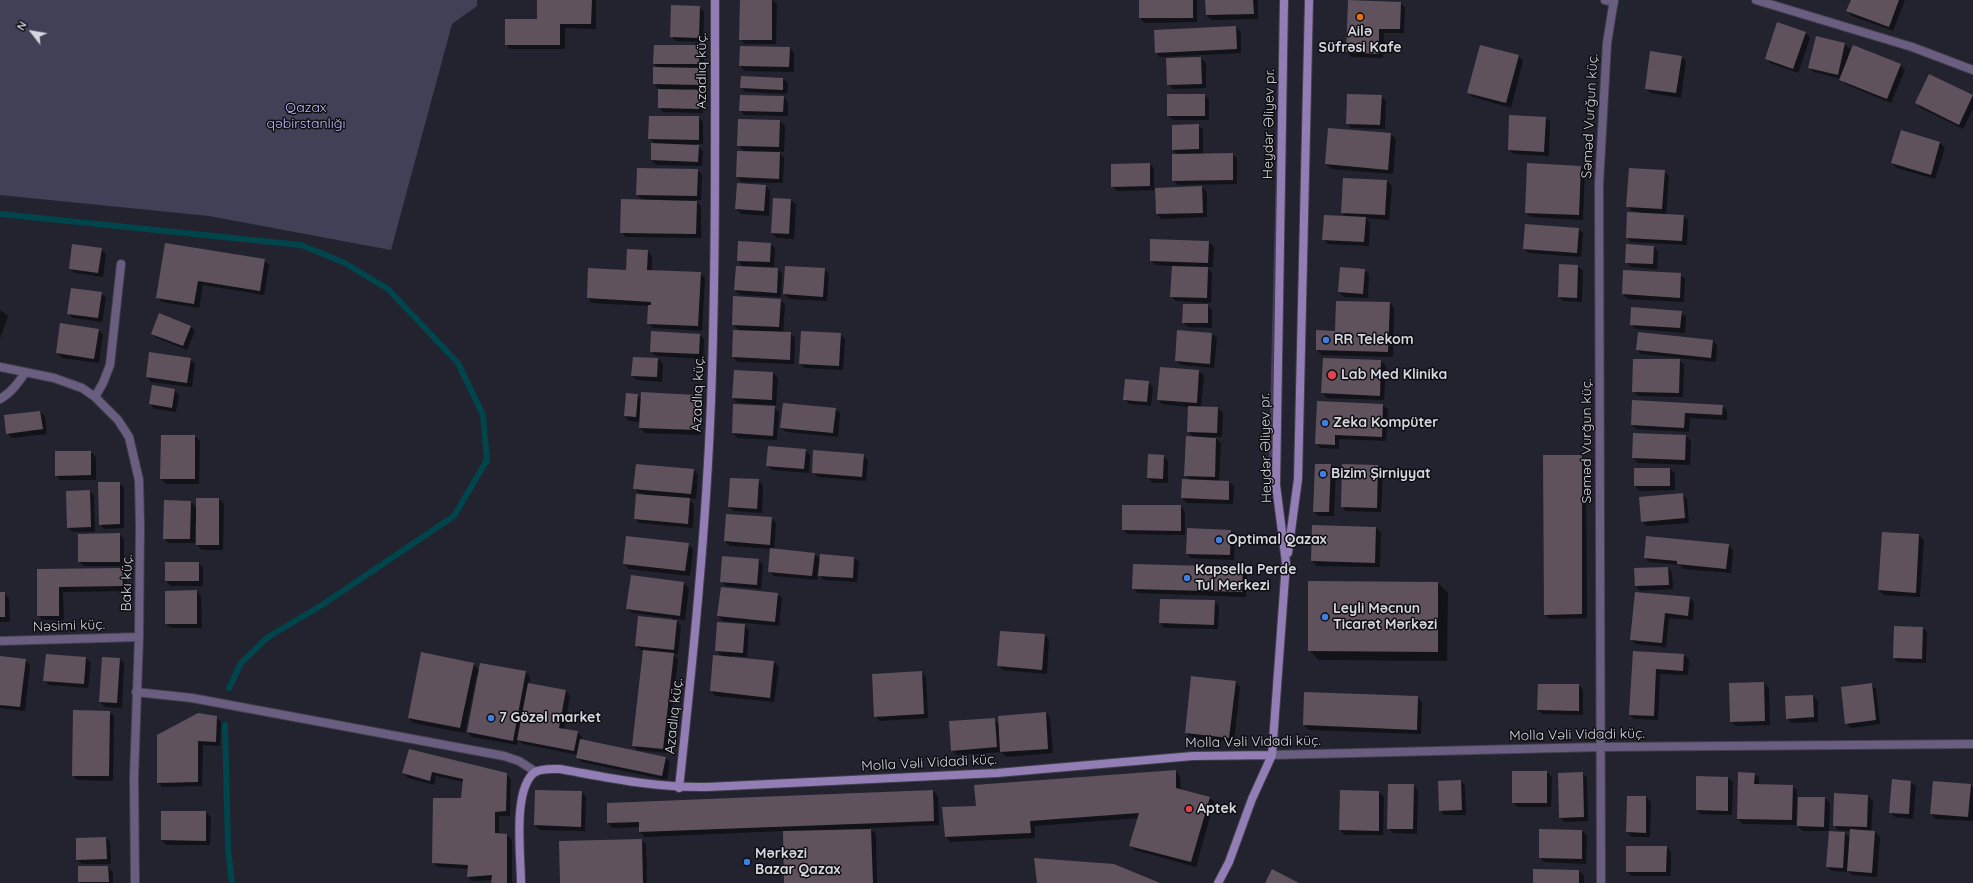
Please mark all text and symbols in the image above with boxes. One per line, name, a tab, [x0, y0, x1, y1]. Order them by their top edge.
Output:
north arrow	[12, 12, 52, 52]
marker: Ailə Süfrəsi Kafe	[1355, 12, 1365, 22]
text: N	[14, 19, 30, 33]
place label: Ailə Süfrəsi Kafe	[1319, 24, 1401, 56]
street label: Azadlıq küç.	[694, 33, 710, 109]
street label: Səməd Vurğun küç.	[1578, 53, 1602, 179]
street label: Heydər Əliyev pr.	[1260, 69, 1278, 179]
park label: Qazax qəbirstanlığı	[266, 100, 346, 132]
place label: RR Telekom	[1334, 332, 1414, 348]
marker: RR Telekom	[1321, 335, 1331, 345]
street label: Azadlıq küç.	[688, 356, 708, 432]
place label: Lab Med Klinika	[1341, 367, 1447, 383]
marker: Lab Med Klinika	[1326, 369, 1338, 381]
street label: Səməd Vurğun küç.	[1579, 378, 1595, 504]
street label: Heydər Əliyev pr.	[1257, 393, 1275, 503]
place label: Zeka Kompüter	[1333, 415, 1438, 431]
marker: Zeka Kompüter	[1320, 418, 1330, 428]
place label: Bizim Şirniyyat	[1331, 466, 1431, 482]
marker: Bizim Şirniyyat	[1318, 469, 1328, 479]
place label: Optimal Qazax	[1227, 532, 1327, 548]
marker: Optimal Qazax	[1214, 535, 1224, 545]
street label: Bakı küç.	[118, 554, 136, 612]
place label: Kapsella Perde Tul Merkezi	[1195, 562, 1296, 594]
marker: Kapsella Perde Tul Merkezi	[1182, 573, 1192, 583]
place label: Leyli Məcnun Ticarət Mərkəzi	[1333, 601, 1437, 634]
marker: Leyli Məcnun Ticarət Mərkəzi	[1320, 612, 1330, 622]
street label: Nəsimi küç.	[33, 616, 105, 636]
street label: Azadlıq küç.	[662, 677, 686, 755]
place label: 7 Gözəl market	[499, 710, 601, 726]
marker: 7 Gözəl market	[486, 713, 496, 723]
street label: Molla Vəli Vidadi küç.	[1509, 725, 1645, 745]
street label: Molla Vəli Vidadi küç.	[1185, 732, 1321, 752]
street label: Molla Vəli Vidadi küç.	[861, 751, 997, 775]
place label: Aptek	[1197, 801, 1237, 817]
marker: Aptek	[1184, 804, 1194, 814]
place label: Mərkəzi Bazar Qazax	[755, 846, 840, 878]
marker: Mərkəzi Bazar Qazax	[742, 857, 752, 867]

